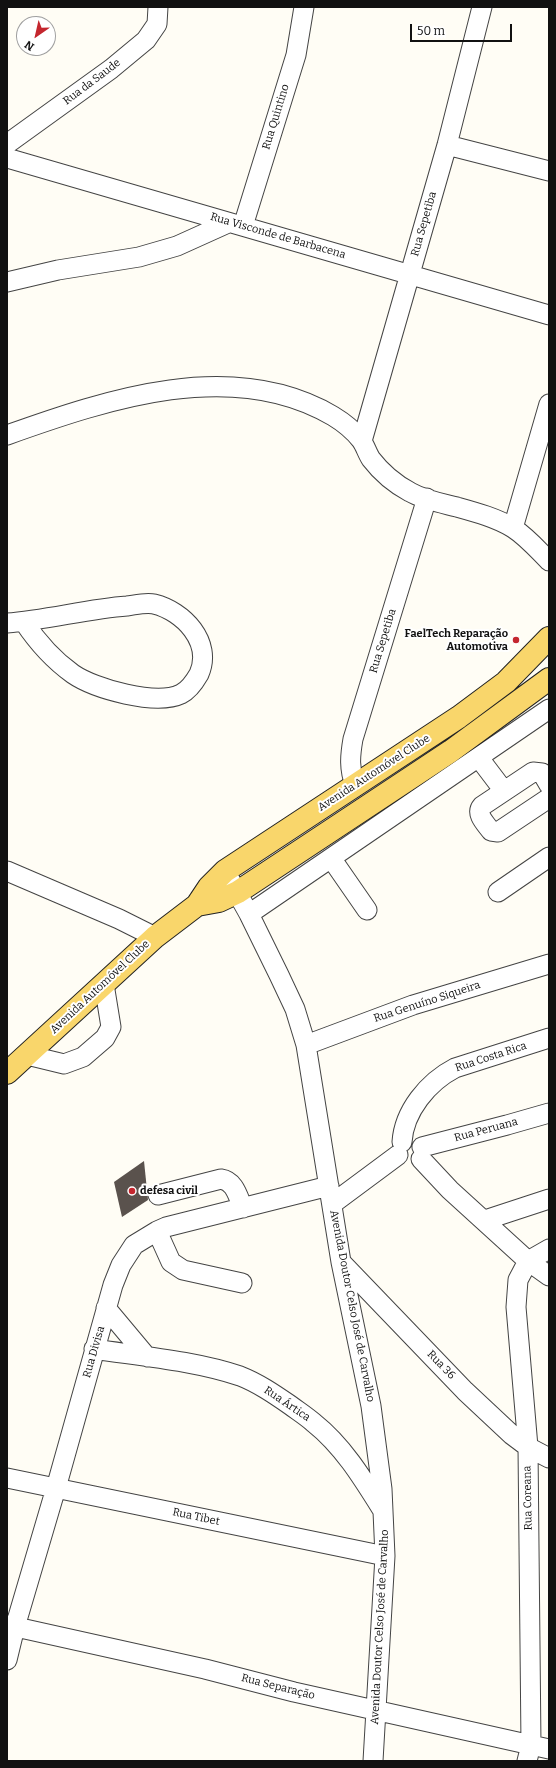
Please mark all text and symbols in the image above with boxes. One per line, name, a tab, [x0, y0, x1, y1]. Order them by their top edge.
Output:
north arrow	[16, 16, 56, 56]
scale bar	[412, 16, 514, 42]
text: 50 m	[417, 24, 445, 38]
text: N	[22, 38, 37, 53]
street label: Rua da Saude	[61, 56, 123, 108]
street label: Rua Quintino	[260, 83, 292, 151]
street label: Rua Sepetiba	[408, 190, 440, 258]
street label: Rua Visconde de Barbacena	[209, 210, 347, 262]
street label: Rua Sepetiba	[367, 607, 399, 675]
place label: FaelTech Reparação Automotiva	[405, 627, 508, 653]
marker: FaelTech Reparação Automotiva	[511, 635, 521, 645]
street label: Avenida Automóvel Clube	[316, 732, 432, 814]
street label: Avenida Automóvel Clube	[48, 938, 152, 1036]
street label: Rua Genuíno Siqueira	[372, 979, 482, 1025]
street label: Rua Costa Rica	[454, 1039, 528, 1075]
street label: Rua Peruana	[453, 1115, 519, 1145]
place label: defesa civil	[140, 1184, 198, 1198]
marker: defesa civil	[127, 1186, 137, 1196]
street label: Avenida Doutor Celso José de Carvalho	[327, 1209, 377, 1403]
street label: Rua Divisa	[80, 1325, 108, 1379]
street label: Rua 36	[424, 1348, 458, 1382]
street label: Rua Ártica	[261, 1384, 313, 1424]
street label: Rua Coreana	[521, 1465, 535, 1531]
street label: Rua Tibet	[171, 1506, 221, 1528]
street label: Avenida Doutor Celso José de Carvalho	[368, 1529, 392, 1725]
street label: Rua Separação	[240, 1671, 316, 1703]

